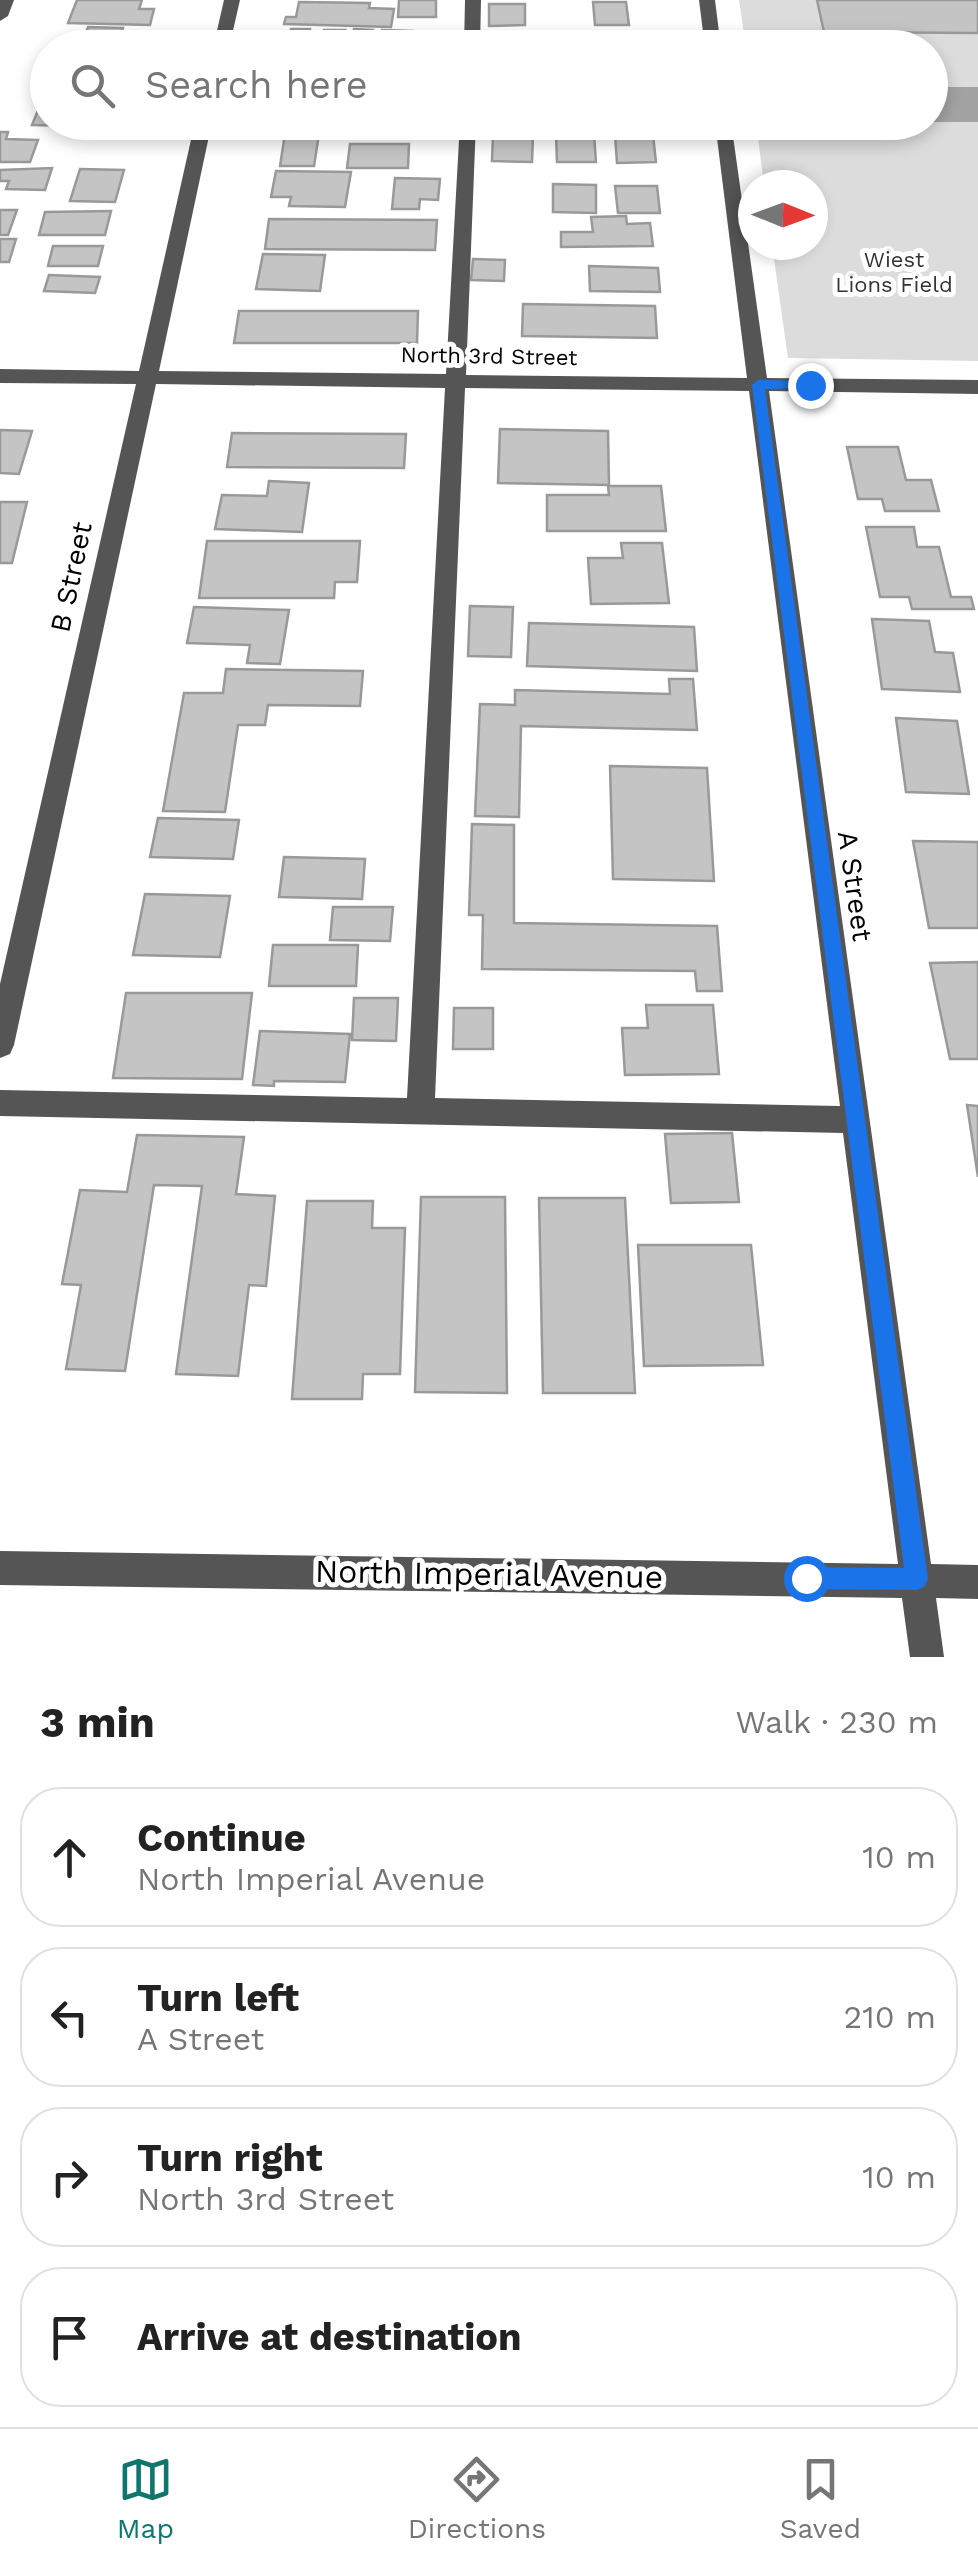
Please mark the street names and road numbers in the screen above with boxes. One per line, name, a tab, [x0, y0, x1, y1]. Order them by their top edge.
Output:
street label: North 3rd Street	[400, 342, 578, 370]
street label: B Street	[43, 518, 99, 635]
street label: A Street	[831, 829, 879, 944]
street label: North Imperial Avenue	[315, 1552, 663, 1596]

